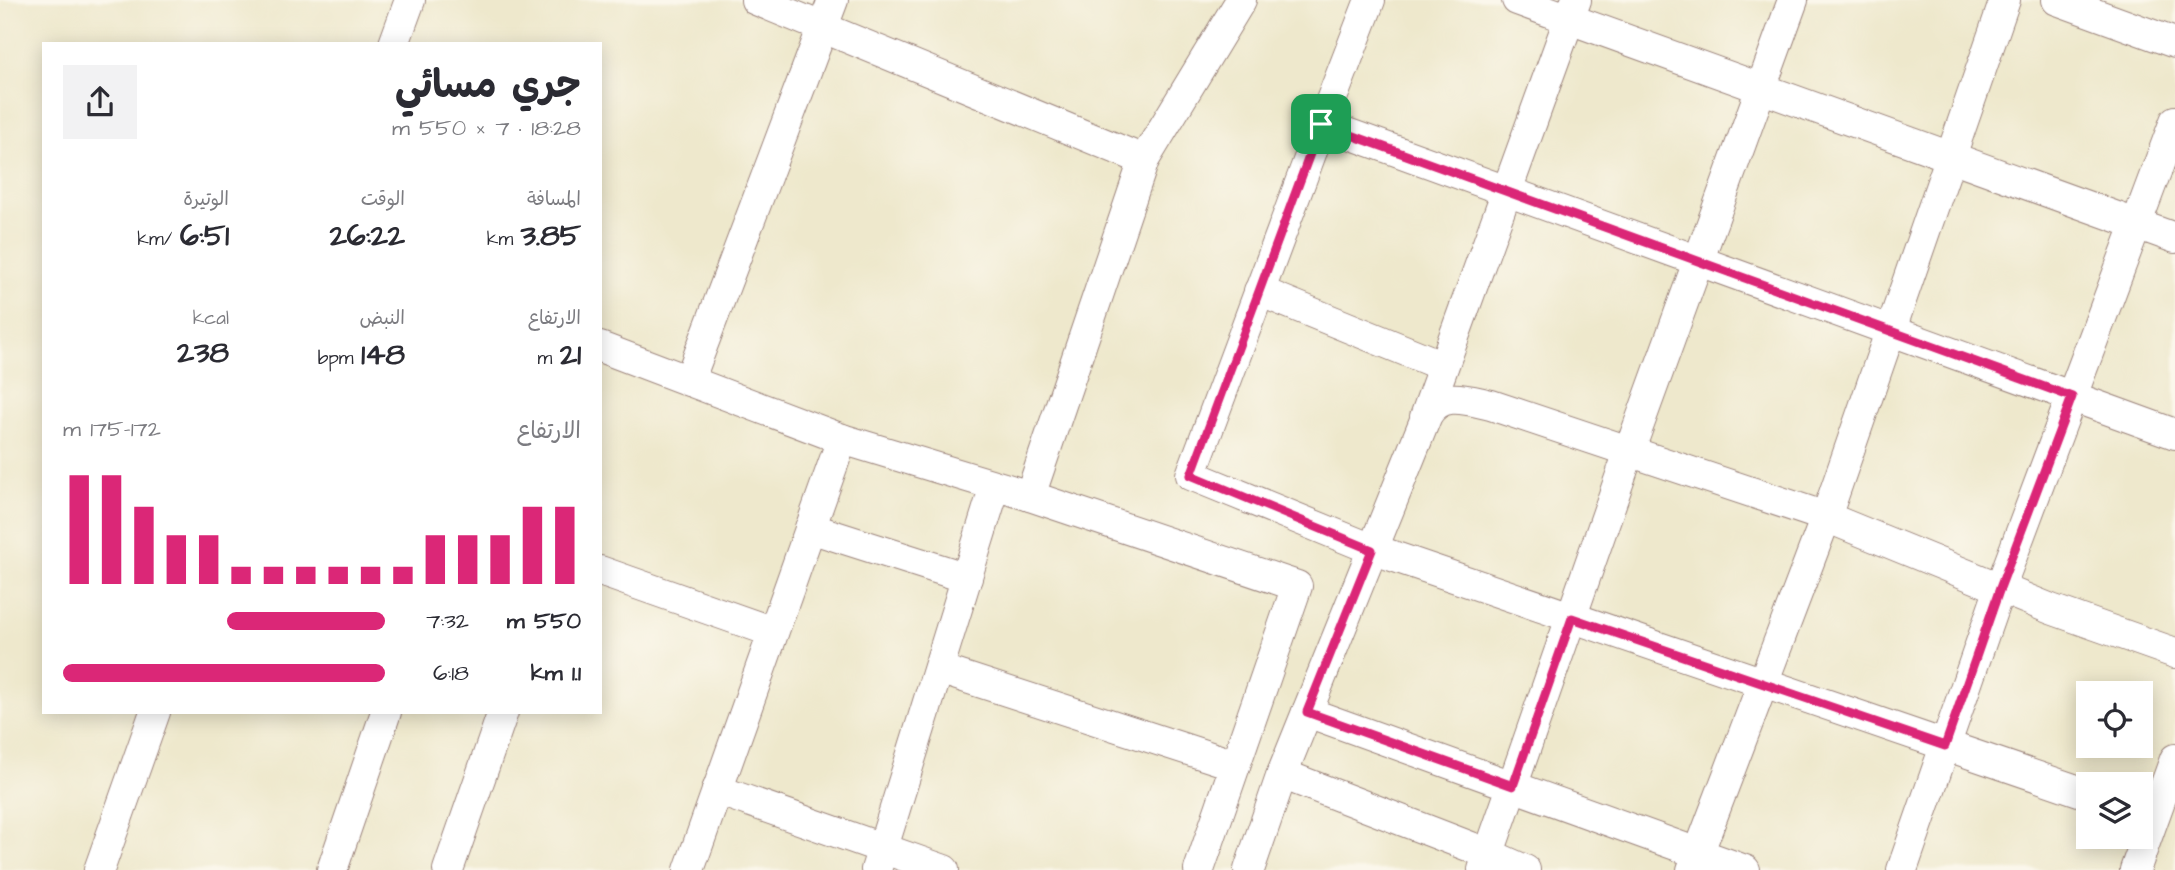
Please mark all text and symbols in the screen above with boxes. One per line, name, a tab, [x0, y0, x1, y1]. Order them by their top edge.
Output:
text: جري مسائي	[395, 60, 581, 112]
button: share	[63, 65, 137, 139]
pin	[1291, 94, 1351, 154]
icon: arrive	[1302, 105, 1340, 143]
text: 18:28 · 7 × 550 m	[392, 112, 581, 144]
text: الوتيرة	[183, 186, 229, 213]
text: الوقت	[361, 186, 405, 213]
text: المسافة	[527, 186, 581, 213]
text: 6:51	[180, 215, 229, 257]
text: 26:22	[330, 215, 405, 257]
text: 3.85	[521, 215, 581, 257]
text: /km	[137, 226, 180, 253]
text: km	[487, 226, 521, 253]
text: kcal	[193, 305, 229, 332]
text: النبض	[360, 305, 405, 332]
text: الارتفاع	[528, 305, 581, 332]
text: 238	[177, 332, 229, 374]
text: 148	[361, 334, 405, 376]
text: 21	[560, 334, 581, 376]
text: bpm	[318, 345, 361, 372]
text: m	[538, 345, 560, 372]
text: 172–175 m	[63, 413, 161, 445]
text: الارتفاع	[517, 415, 581, 447]
text: 7:32	[426, 605, 469, 637]
text: 550 m	[507, 605, 581, 637]
text: 6:18	[433, 657, 469, 689]
text: 1.1 km	[531, 657, 581, 689]
map controls	[2076, 681, 2153, 849]
button: locate	[2076, 681, 2153, 758]
button: layers	[2076, 772, 2153, 849]

